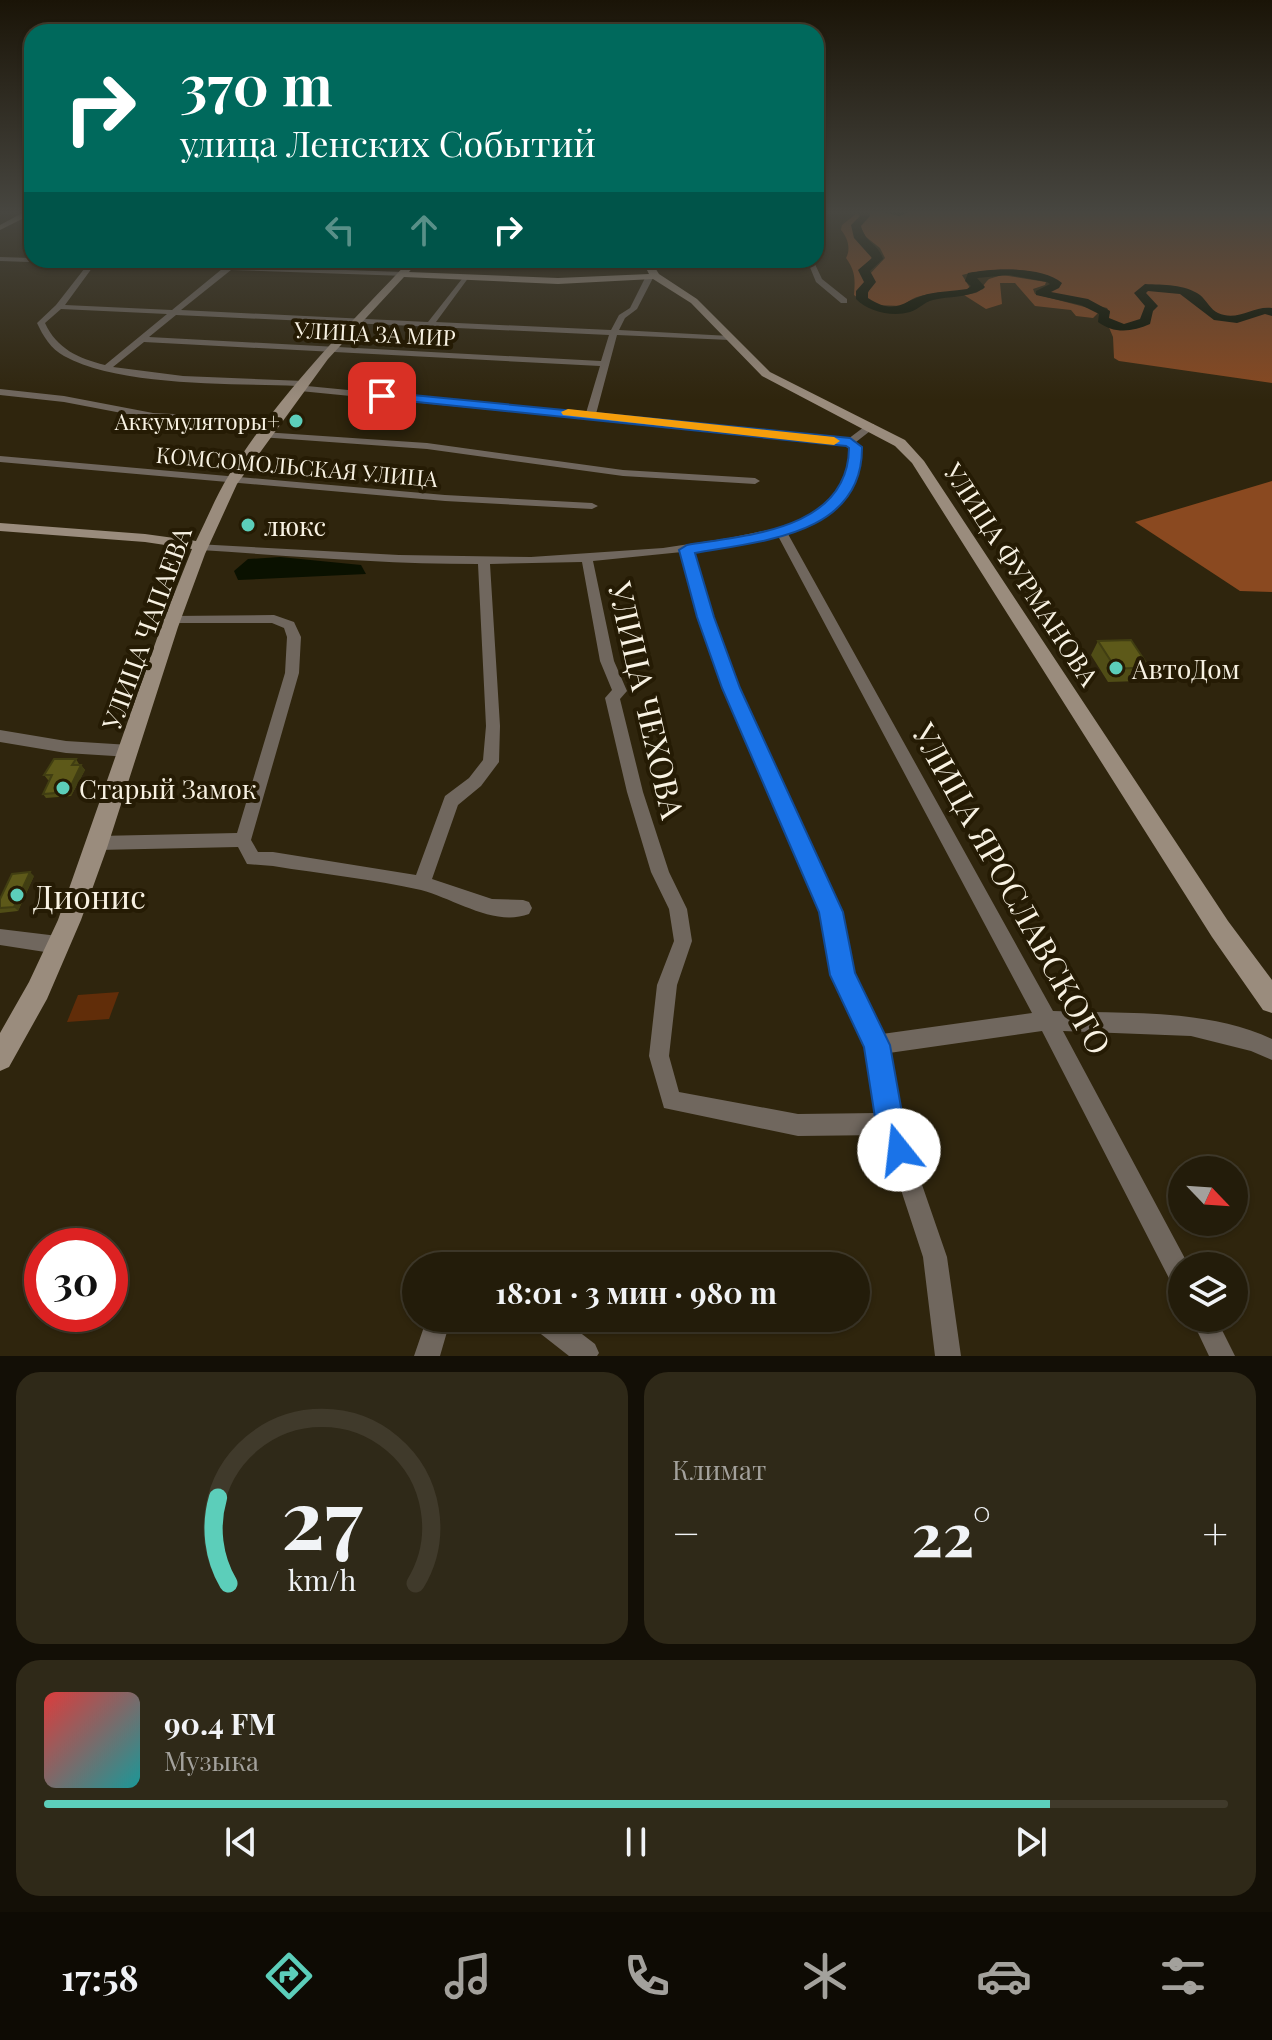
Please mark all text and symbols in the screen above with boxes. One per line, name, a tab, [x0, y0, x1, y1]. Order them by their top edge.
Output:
text: 370 m	[180, 46, 333, 121]
icon: right	[48, 56, 152, 160]
text: улица Ленских Событий	[180, 118, 596, 166]
icon: left	[318, 208, 362, 252]
icon: ahead	[402, 208, 446, 252]
icon: right	[486, 208, 530, 252]
street label: УЛИЦА ЗА МИР	[293, 314, 457, 352]
pin	[348, 362, 416, 430]
icon: arrive	[360, 374, 404, 418]
place label: Аккумуляторы+	[114, 406, 280, 436]
marker: Аккумуляторы+	[287, 412, 305, 430]
street label: КОМСОМОЛЬСКАЯ УЛИЦА	[155, 439, 439, 493]
street label: УЛИЦА ФУРМАНОВА	[936, 455, 1108, 693]
place label: люкс	[264, 508, 326, 543]
marker: люкс	[239, 516, 257, 534]
street label: УЛИЦА ЧАПАЕВА	[93, 521, 199, 735]
street label: УЛИЦА ЧЕХОВА	[600, 576, 696, 823]
place label: АвтоДом	[1131, 651, 1240, 686]
marker: АвтоДом	[1107, 659, 1125, 677]
street label: УЛИЦА ЯРОСЛАВСКОГО	[903, 714, 1122, 1061]
place label: Старый Замок	[79, 771, 257, 806]
marker: Старый Замок	[54, 779, 72, 797]
place label: Дионис	[33, 874, 146, 917]
marker: Дионис	[8, 886, 26, 904]
position arrow	[857, 1108, 941, 1192]
north arrow	[1168, 1156, 1248, 1236]
map controls	[1168, 1156, 1248, 1332]
speed limit sign: 30	[24, 1228, 128, 1332]
button: layers	[1168, 1252, 1248, 1332]
text: 18:01 · 3 мин · 980 m	[495, 1272, 777, 1312]
text: Климат	[672, 1452, 766, 1487]
text: 27	[281, 1460, 363, 1571]
text: 22°	[911, 1492, 991, 1572]
text: −	[672, 1502, 700, 1561]
text: +	[1202, 1502, 1228, 1561]
text: km/h	[288, 1560, 356, 1598]
text: 90.4 FM	[164, 1703, 276, 1743]
text: Музыка	[164, 1743, 259, 1778]
icon: previous	[219, 1820, 263, 1864]
icon: pause	[614, 1820, 658, 1864]
icon: next	[1009, 1820, 1053, 1864]
icon: directions	[261, 1948, 317, 2004]
icon: music	[440, 1948, 496, 2004]
icon: phone	[619, 1948, 675, 2004]
icon: climate	[797, 1948, 853, 2004]
icon: car	[976, 1948, 1032, 2004]
icon: filters	[1155, 1948, 1211, 2004]
text: 17:58	[61, 1952, 139, 2000]

